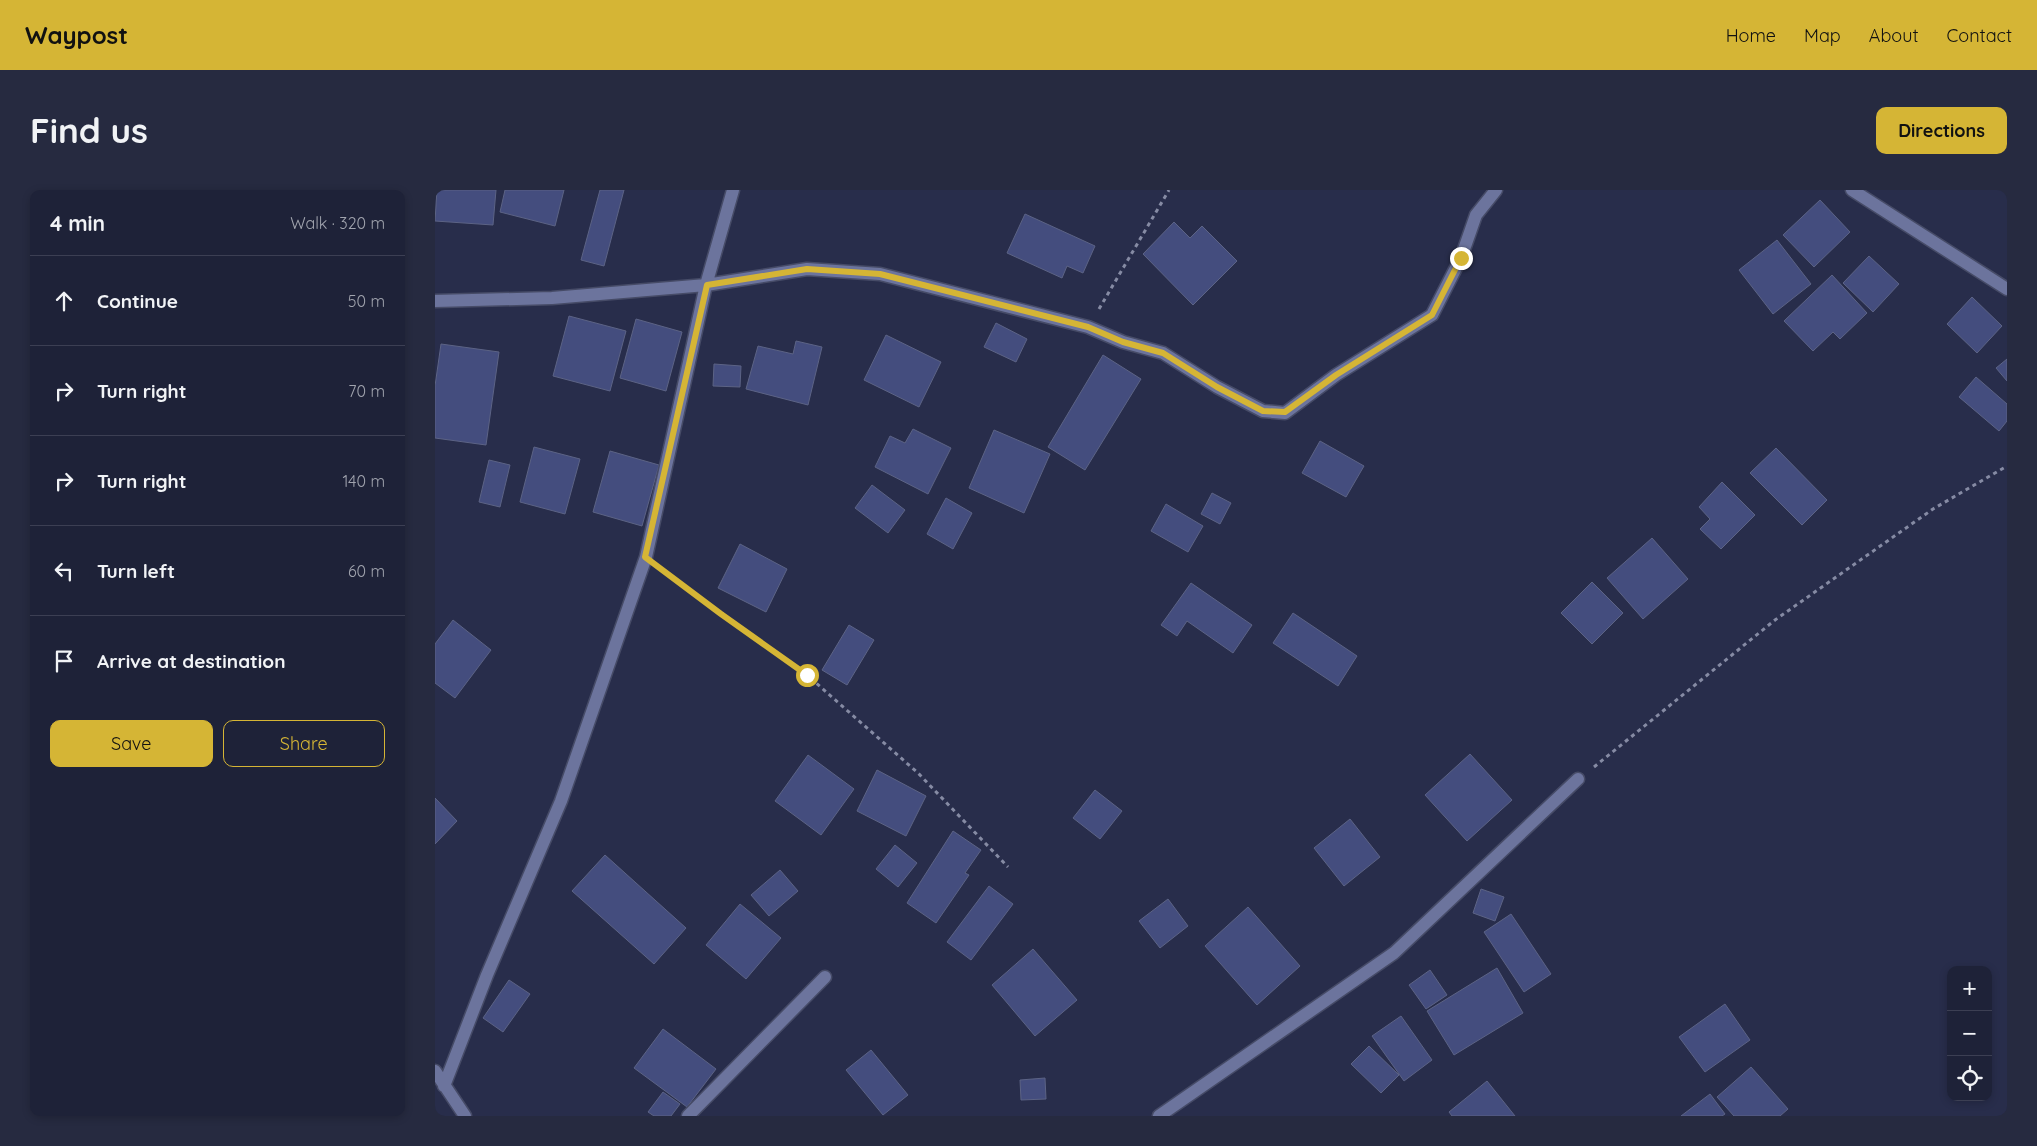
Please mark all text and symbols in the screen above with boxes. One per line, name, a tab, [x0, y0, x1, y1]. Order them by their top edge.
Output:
text: Waypost	[25, 20, 128, 50]
text: Home	[1726, 24, 1776, 47]
text: Map	[1804, 24, 1841, 47]
text: About	[1869, 24, 1919, 47]
text: Contact	[1947, 24, 2012, 47]
button: Directions	[1876, 107, 2007, 154]
text: Find us	[30, 108, 148, 152]
text: 4 min	[50, 210, 105, 236]
text: Walk · 320 m	[290, 213, 385, 233]
route end	[1450, 247, 1473, 270]
icon: ahead	[50, 287, 78, 315]
text: Continue	[97, 289, 178, 313]
text: 50 m	[348, 291, 385, 311]
icon: right	[50, 377, 78, 405]
text: Turn right	[97, 379, 186, 403]
text: 70 m	[348, 381, 385, 401]
icon: right	[50, 467, 78, 495]
text: Turn right	[97, 469, 186, 493]
text: 140 m	[342, 471, 385, 491]
icon: left	[50, 557, 78, 585]
text: Turn left	[97, 559, 175, 583]
text: 60 m	[348, 561, 385, 581]
icon: arrive	[50, 647, 78, 675]
text: Arrive at destination	[97, 649, 286, 673]
route start	[796, 664, 819, 687]
button: Save	[50, 720, 213, 767]
button: Share	[223, 720, 385, 767]
map controls	[1947, 966, 1992, 1101]
button: +	[1947, 966, 1992, 1011]
button: −	[1947, 1011, 1992, 1056]
button: locate	[1947, 1056, 1992, 1101]

